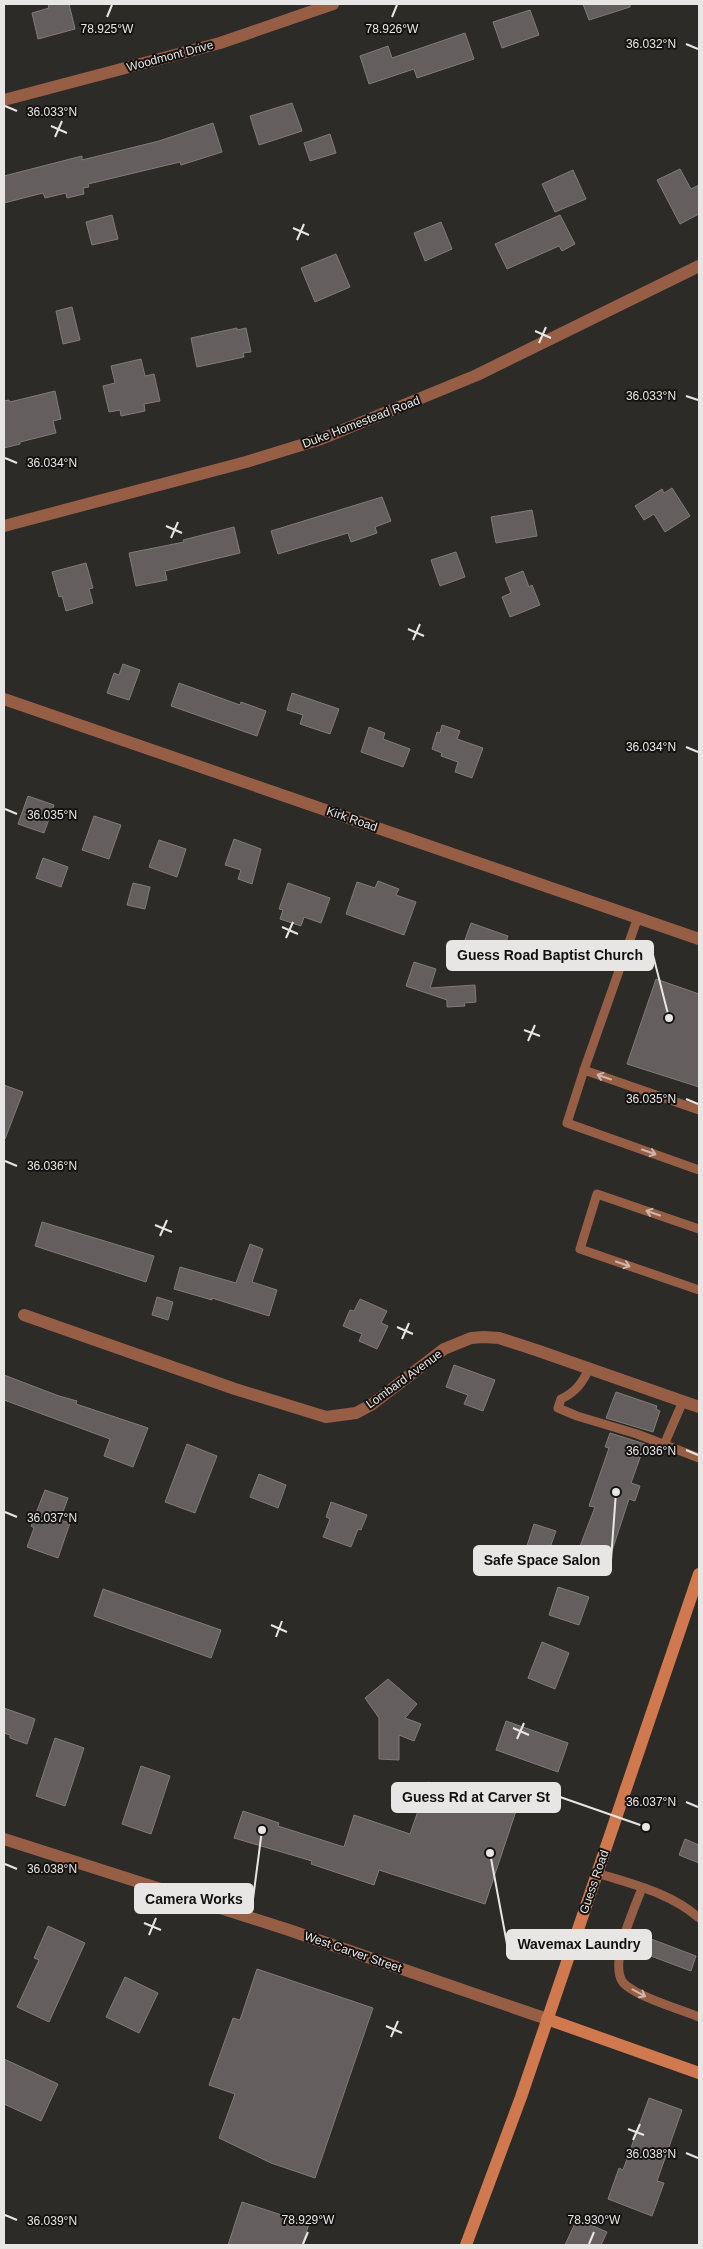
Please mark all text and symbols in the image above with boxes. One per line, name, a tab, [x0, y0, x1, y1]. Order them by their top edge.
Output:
text: 78.925°W	[81, 22, 134, 36]
text: 78.926°W	[366, 22, 419, 36]
text: 36.032°N	[626, 37, 676, 51]
street label: Woodmont Drive	[125, 38, 215, 74]
text: 36.033°N	[27, 105, 77, 119]
text: 36.033°N	[626, 389, 676, 403]
street label: Duke Homestead Road	[300, 393, 422, 451]
text: 36.034°N	[27, 456, 77, 470]
text: 36.034°N	[626, 740, 676, 754]
street label: Kirk Road	[325, 804, 379, 834]
text: 36.035°N	[27, 808, 77, 822]
callout: Guess Road Baptist Church	[447, 941, 653, 970]
text: Guess Road Baptist Church	[457, 947, 643, 963]
one-way arrow	[596, 1072, 612, 1081]
text: 36.035°N	[626, 1092, 676, 1106]
one-way arrow	[641, 1148, 656, 1157]
text: 36.036°N	[27, 1159, 77, 1173]
one-way arrow	[646, 1208, 661, 1217]
one-way arrow	[615, 1259, 631, 1269]
street label: Lombard Avenue	[363, 1347, 445, 1411]
text: 36.036°N	[626, 1444, 676, 1458]
text: 36.037°N	[27, 1511, 77, 1525]
callout: Safe Space Salon	[474, 1546, 611, 1575]
text: Safe Space Salon	[484, 1552, 600, 1568]
callout: Guess Rd at Carver St	[392, 1783, 560, 1812]
text: Guess Rd at Carver St	[402, 1789, 550, 1805]
text: 36.037°N	[626, 1795, 676, 1809]
street label: Guess Road	[577, 1848, 611, 1916]
text: 36.038°N	[27, 1862, 77, 1876]
callout: Camera Works	[135, 1884, 253, 1913]
text: Camera Works	[145, 1891, 243, 1907]
street label: West Carver Street	[303, 1929, 404, 1975]
callout: Wavemax Laundry	[507, 1930, 651, 1959]
text: Wavemax Laundry	[517, 1936, 641, 1952]
one-way arrow	[632, 1988, 647, 1998]
text: 36.038°N	[626, 2147, 676, 2161]
text: 78.929°W	[282, 2213, 335, 2227]
text: 78.930°W	[568, 2213, 621, 2227]
text: 36.039°N	[27, 2214, 77, 2228]

